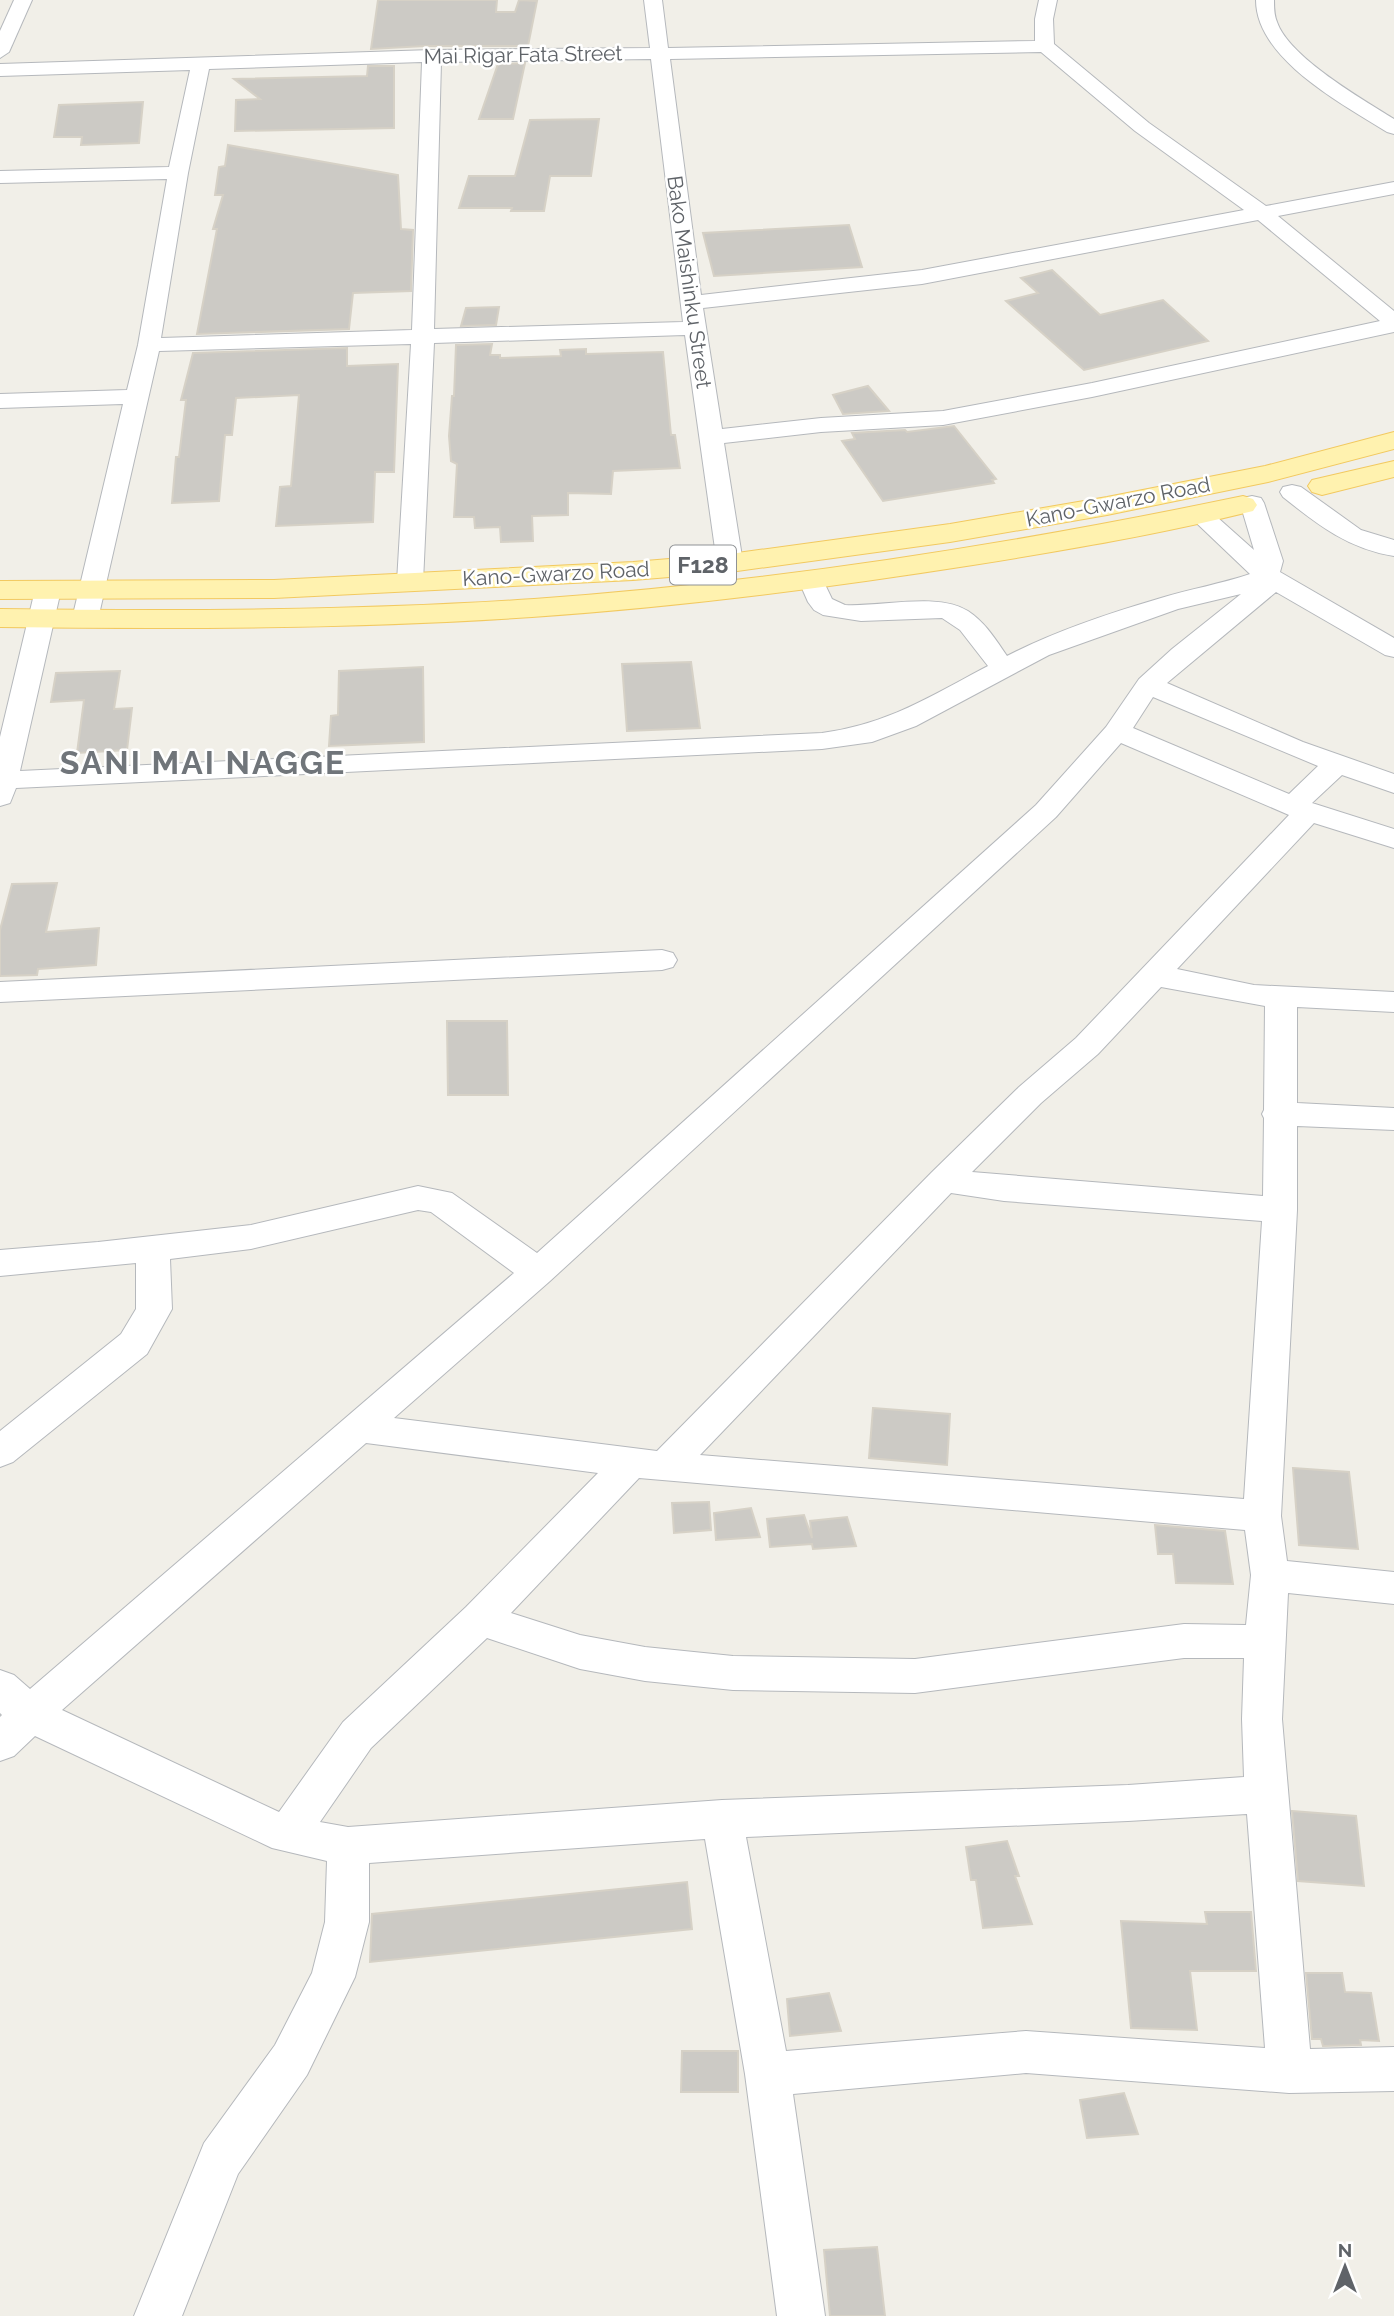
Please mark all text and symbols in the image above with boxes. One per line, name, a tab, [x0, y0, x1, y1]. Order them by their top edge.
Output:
street label: Mai Rigar Fata Street	[423, 40, 623, 69]
street label: Bako Maishinku Street	[662, 174, 717, 390]
street label: Kano-Gwarzo Road	[1024, 471, 1212, 532]
road number: F128	[670, 545, 736, 584]
street label: Kano-Gwarzo Road	[462, 556, 650, 591]
district label: SANI MAI NAGGE	[60, 744, 346, 781]
north arrow	[1310, 2232, 1380, 2302]
text: N	[1338, 2239, 1352, 2261]

